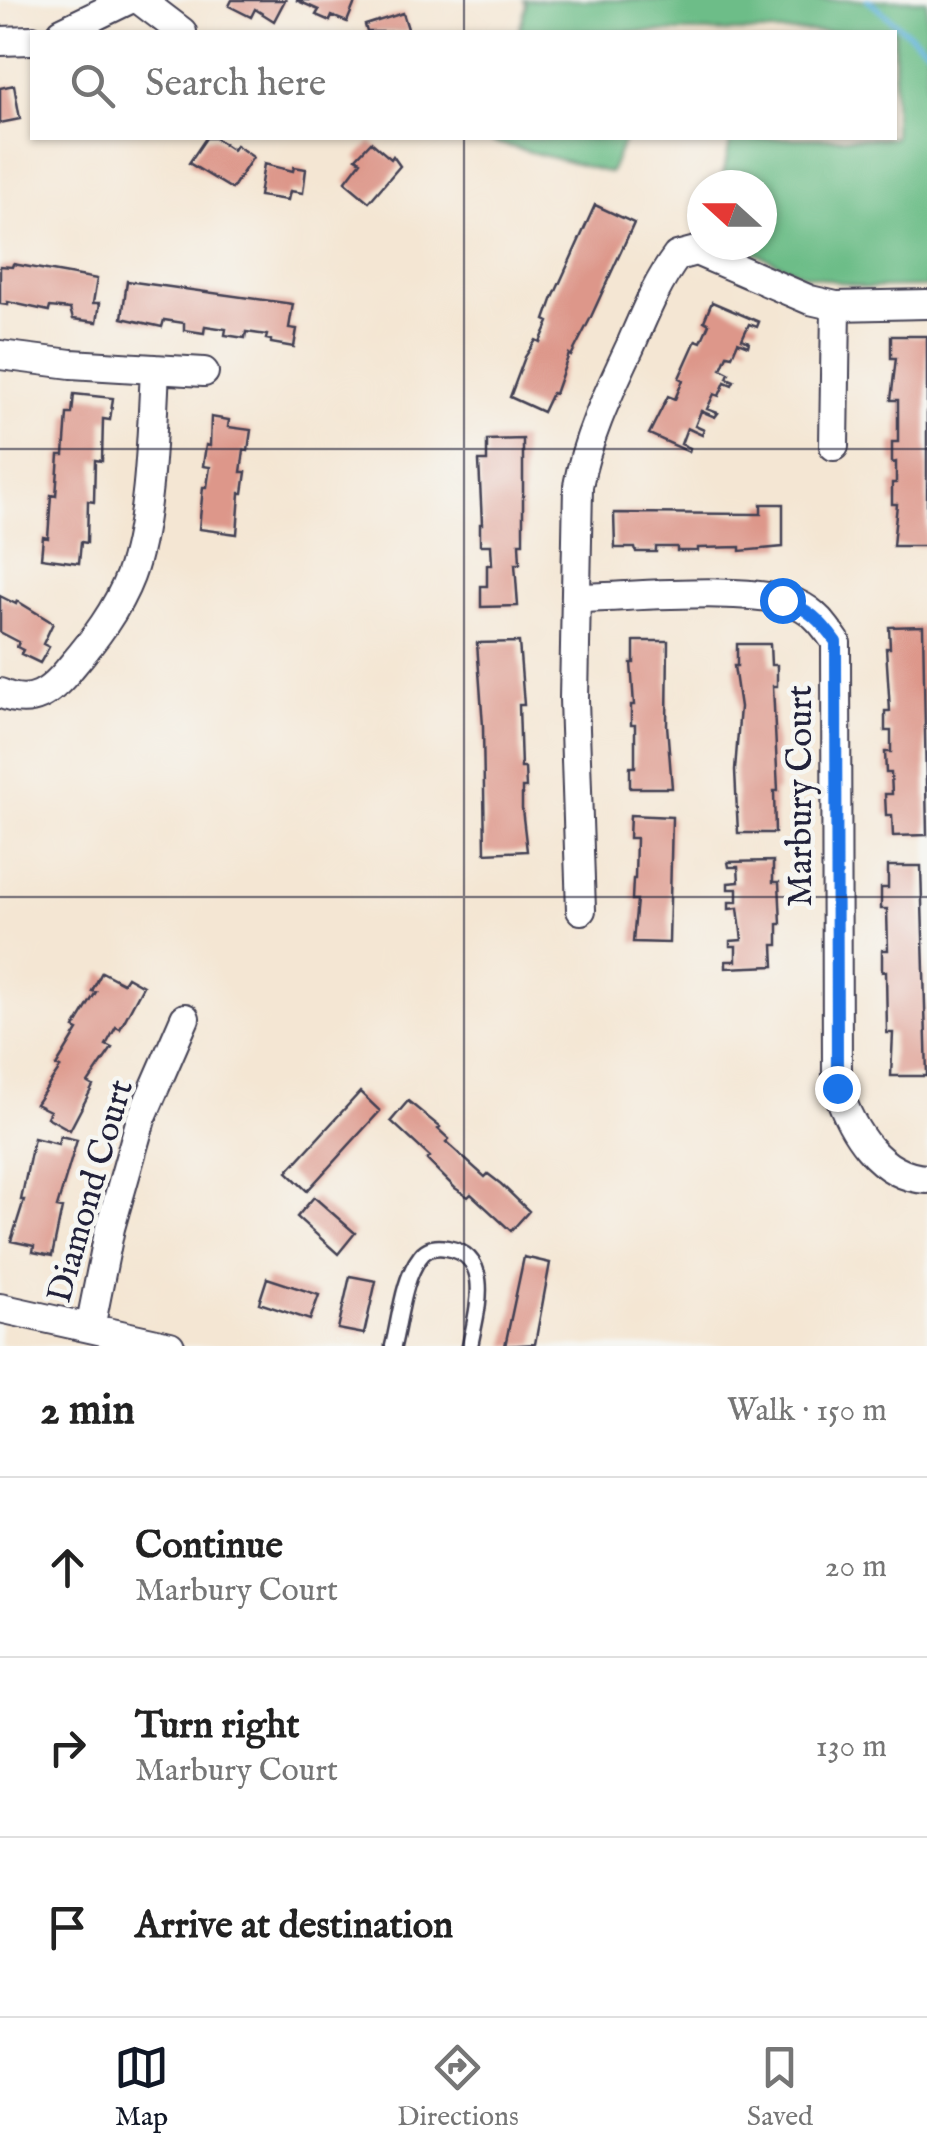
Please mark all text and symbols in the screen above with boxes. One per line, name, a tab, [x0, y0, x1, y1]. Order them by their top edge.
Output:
search box	[30, 30, 897, 140]
icon: search	[65, 58, 120, 113]
text: Search here	[145, 61, 326, 109]
north arrow	[687, 170, 777, 260]
route start	[760, 578, 806, 624]
street label: Marbury Court	[779, 685, 824, 907]
route end	[815, 1066, 861, 1112]
street label: Diamond Court	[38, 1075, 145, 1308]
text: 2 min	[40, 1385, 135, 1438]
text: Walk · 150 m	[727, 1391, 887, 1432]
text: Continue	[135, 1523, 283, 1571]
icon: ahead	[40, 1540, 95, 1595]
text: 20 m	[825, 1547, 887, 1588]
text: Marbury Court	[135, 1571, 338, 1612]
text: Turn right	[135, 1703, 299, 1751]
icon: right	[40, 1720, 95, 1775]
text: 130 m	[816, 1727, 887, 1768]
text: Marbury Court	[135, 1751, 338, 1792]
icon: arrive	[40, 1900, 95, 1955]
text: Arrive at destination	[135, 1903, 453, 1951]
tab: Map	[114, 2040, 169, 2135]
tab: Directions	[397, 2040, 519, 2135]
tab: Saved	[747, 2040, 813, 2135]

